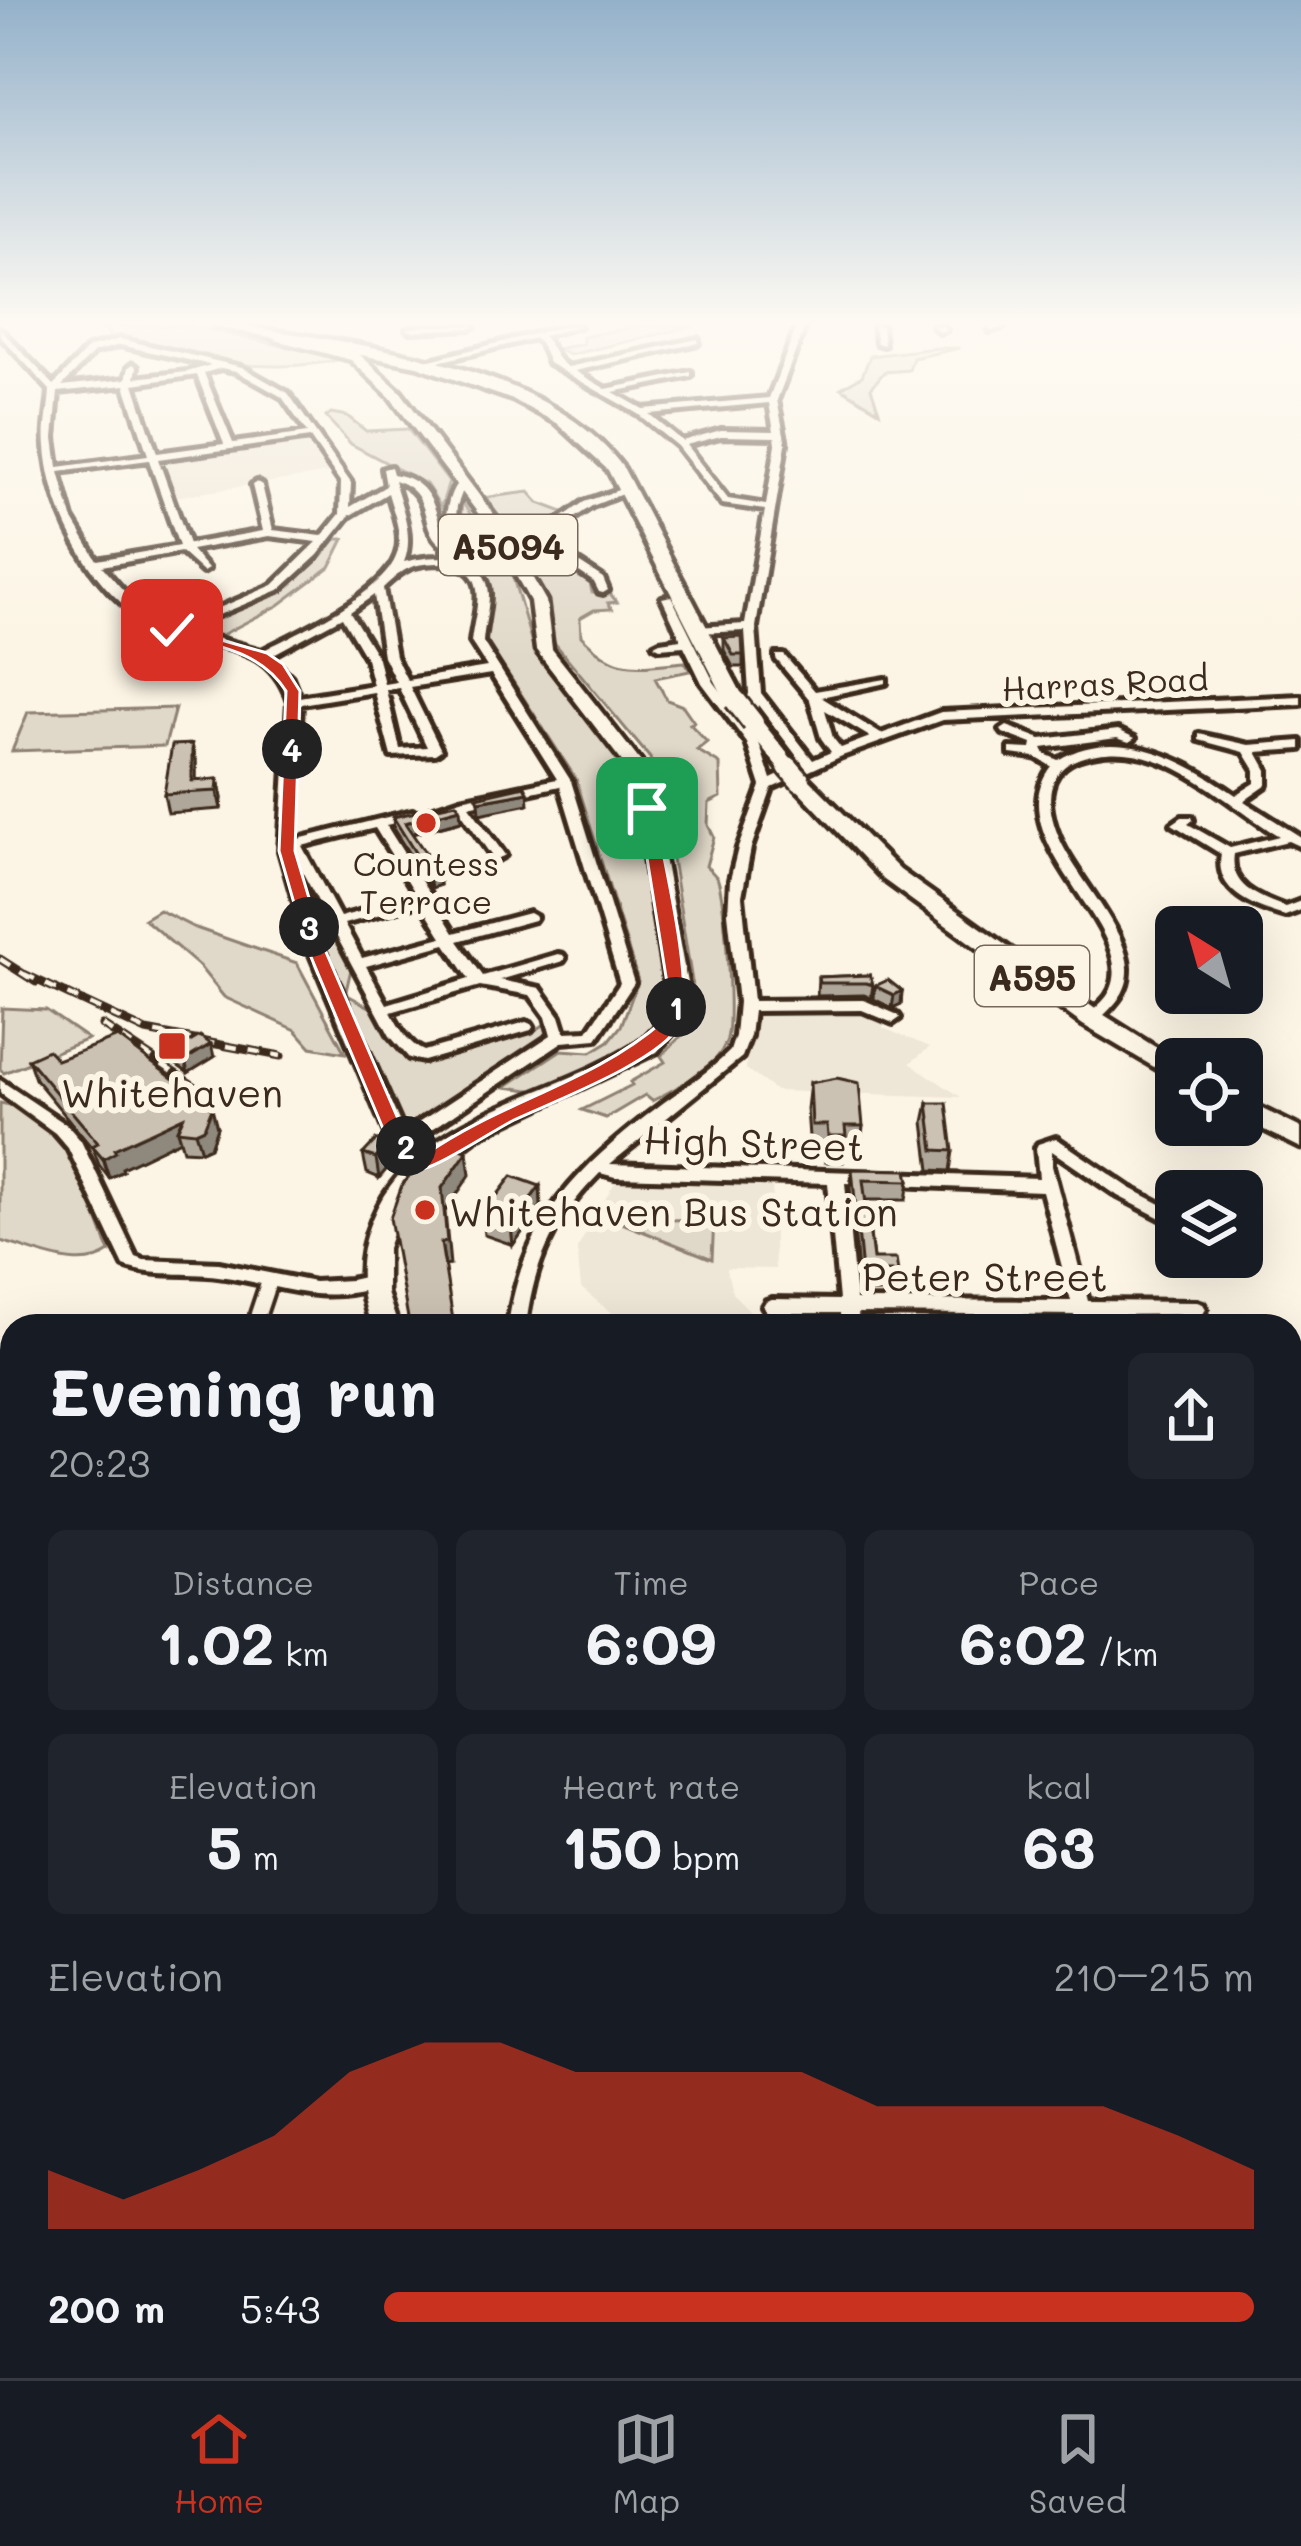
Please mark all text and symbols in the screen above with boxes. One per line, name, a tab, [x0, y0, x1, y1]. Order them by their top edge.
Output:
road number: A5094	[439, 515, 577, 575]
pin	[121, 579, 223, 681]
icon: check	[139, 597, 205, 663]
street label: Harras Road	[1001, 655, 1209, 709]
pin: 4	[262, 719, 322, 779]
text: 4	[282, 727, 302, 770]
pin	[596, 757, 698, 859]
icon: arrive	[614, 775, 680, 841]
marker: Countess Terrace	[413, 810, 439, 836]
place label: Countess Terrace	[353, 841, 499, 922]
pin: 3	[279, 897, 339, 957]
text: 3	[299, 905, 319, 948]
north arrow	[1155, 906, 1263, 1014]
map controls	[1155, 906, 1263, 1278]
road number: A595	[975, 946, 1089, 1006]
pin: 1	[646, 977, 706, 1037]
text: 1	[669, 985, 683, 1028]
marker: Whitehaven	[156, 1030, 188, 1062]
button: locate	[1155, 1038, 1263, 1146]
place label: Whitehaven	[61, 1066, 283, 1117]
street label: High Street	[643, 1113, 865, 1172]
pin: 2	[376, 1116, 436, 1176]
text: 2	[397, 1124, 415, 1167]
button: layers	[1155, 1170, 1263, 1278]
place label: Whitehaven Bus Station	[449, 1185, 898, 1236]
marker: Whitehaven Bus Station	[412, 1197, 438, 1223]
street label: Peter Street	[862, 1250, 1108, 1301]
text: Evening run	[48, 1348, 437, 1434]
button: share	[1128, 1353, 1254, 1479]
text: 20:23	[48, 1436, 150, 1487]
text: Distance	[172, 1560, 314, 1603]
text: Time	[613, 1560, 689, 1603]
text: Pace	[1019, 1560, 1099, 1603]
text: 1.02	[157, 1603, 274, 1681]
text: 6:09	[586, 1603, 716, 1681]
text: 6:02	[959, 1603, 1087, 1681]
text: km	[274, 1631, 329, 1674]
text: /km	[1087, 1631, 1159, 1674]
text: Elevation	[169, 1764, 317, 1807]
text: Heart rate	[562, 1764, 740, 1807]
text: kcal	[1026, 1764, 1092, 1807]
text: 5	[207, 1807, 242, 1885]
text: 150	[562, 1807, 662, 1885]
text: 63	[1023, 1807, 1095, 1885]
text: m	[242, 1835, 279, 1878]
text: bpm	[662, 1835, 740, 1878]
text: Elevation	[48, 1950, 223, 2001]
text: 210–215 m	[1053, 1950, 1254, 2001]
text: 200 m	[48, 2282, 165, 2333]
text: 5:43	[240, 2282, 321, 2333]
tab: Home	[174, 2406, 264, 2521]
tab: Map	[613, 2406, 680, 2521]
tab: Saved	[1029, 2406, 1127, 2521]

